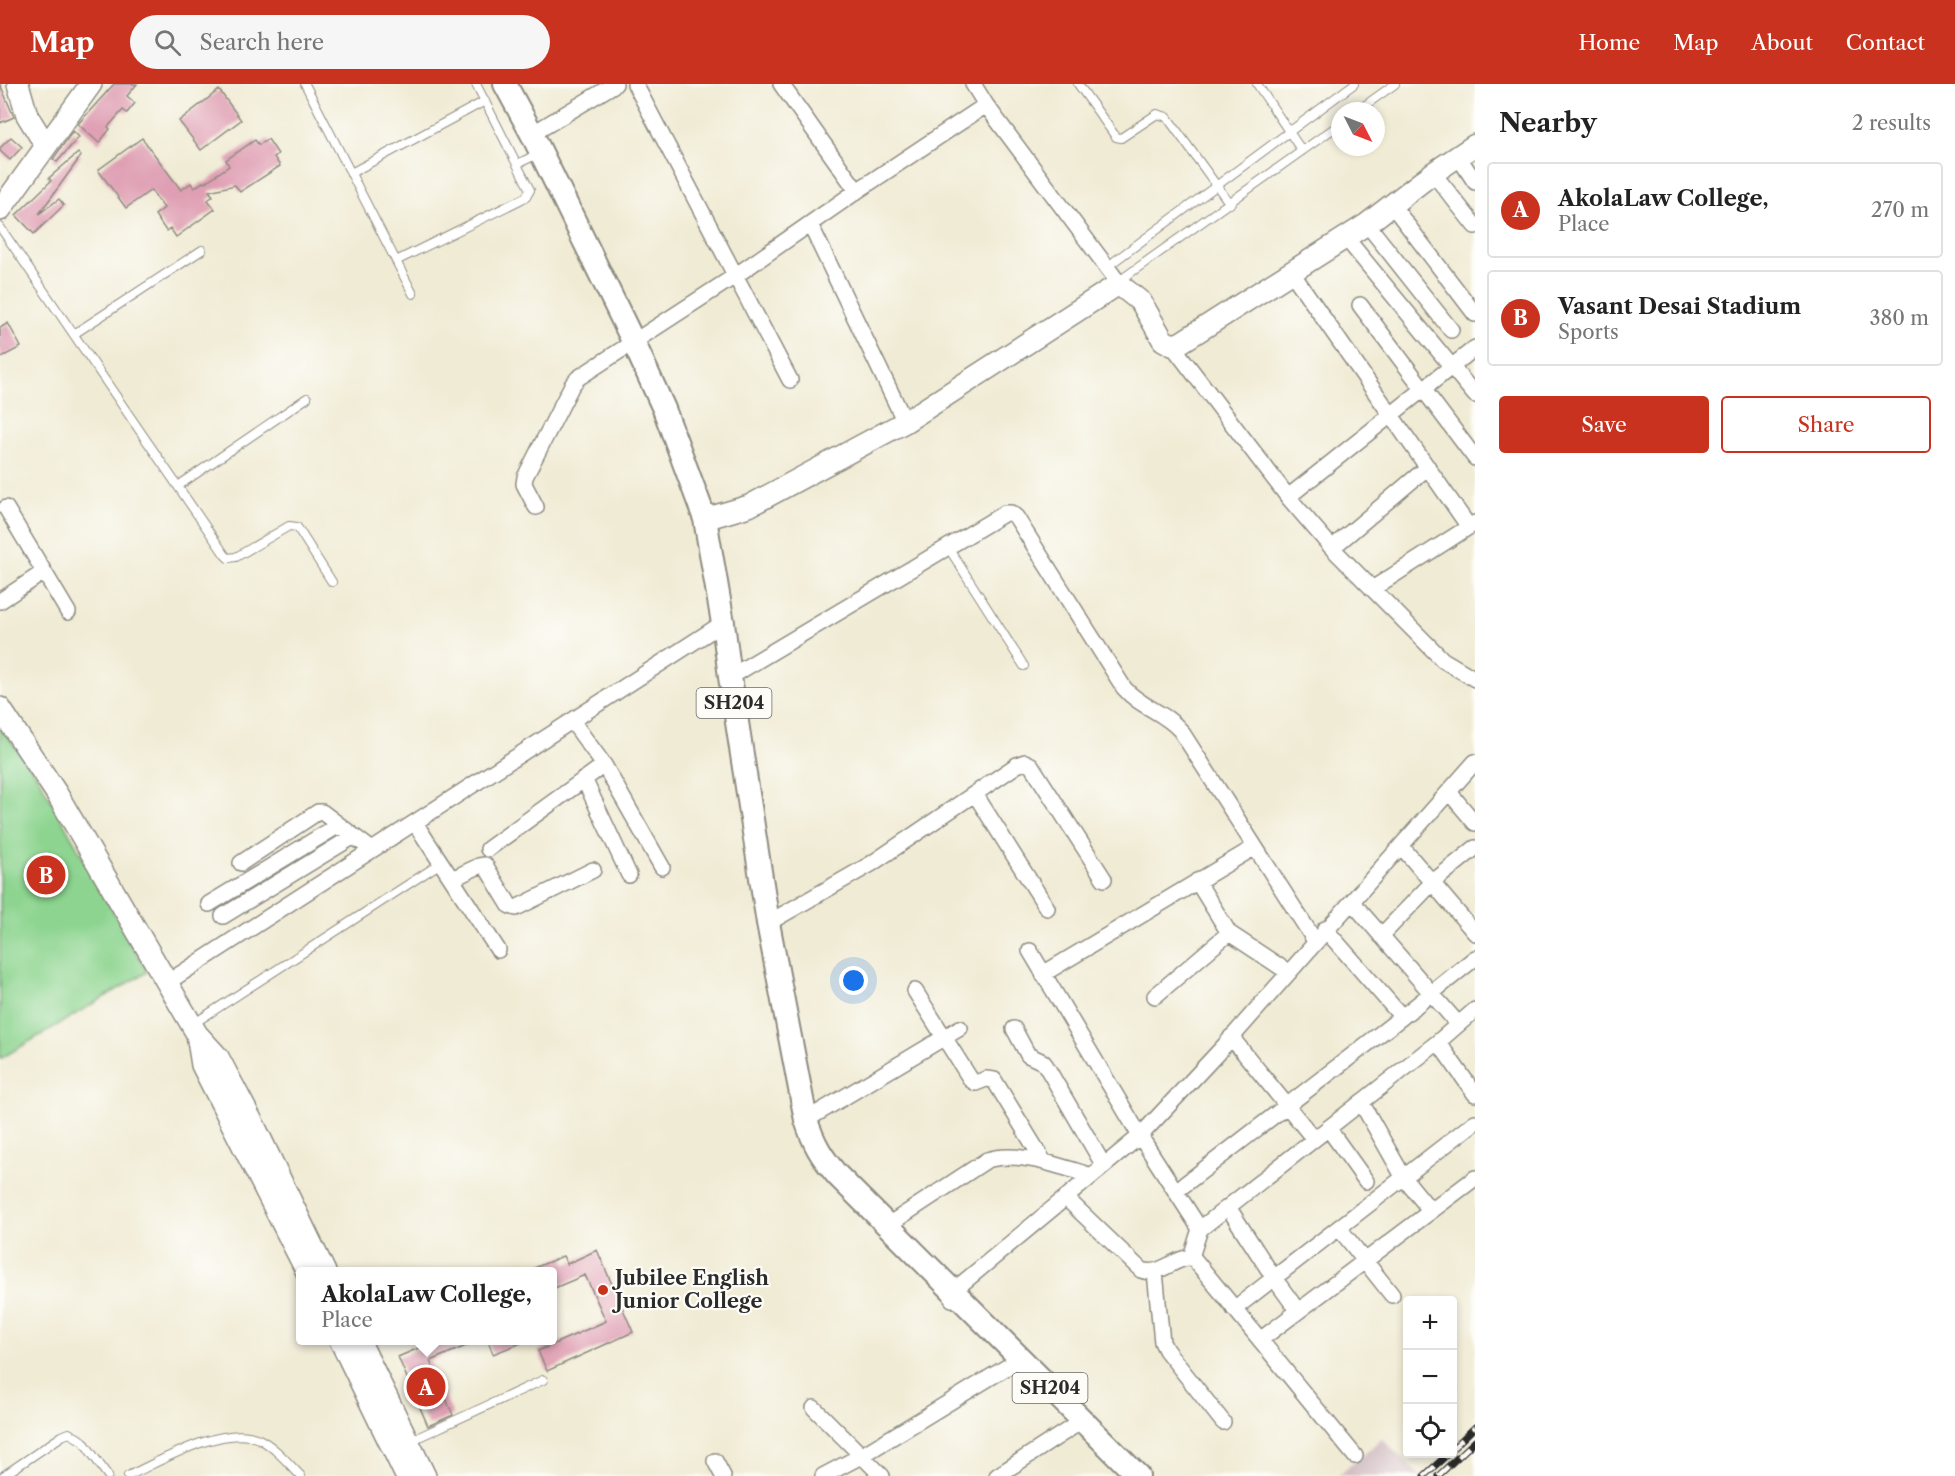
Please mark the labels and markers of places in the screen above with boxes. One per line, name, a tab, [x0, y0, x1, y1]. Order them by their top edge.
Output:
pin: B	[26, 852, 66, 898]
place label: Jubilee English Junior College	[611, 1266, 769, 1313]
marker: Jubilee English Junior College	[596, 1283, 610, 1297]
pin: A	[406, 1364, 446, 1410]

